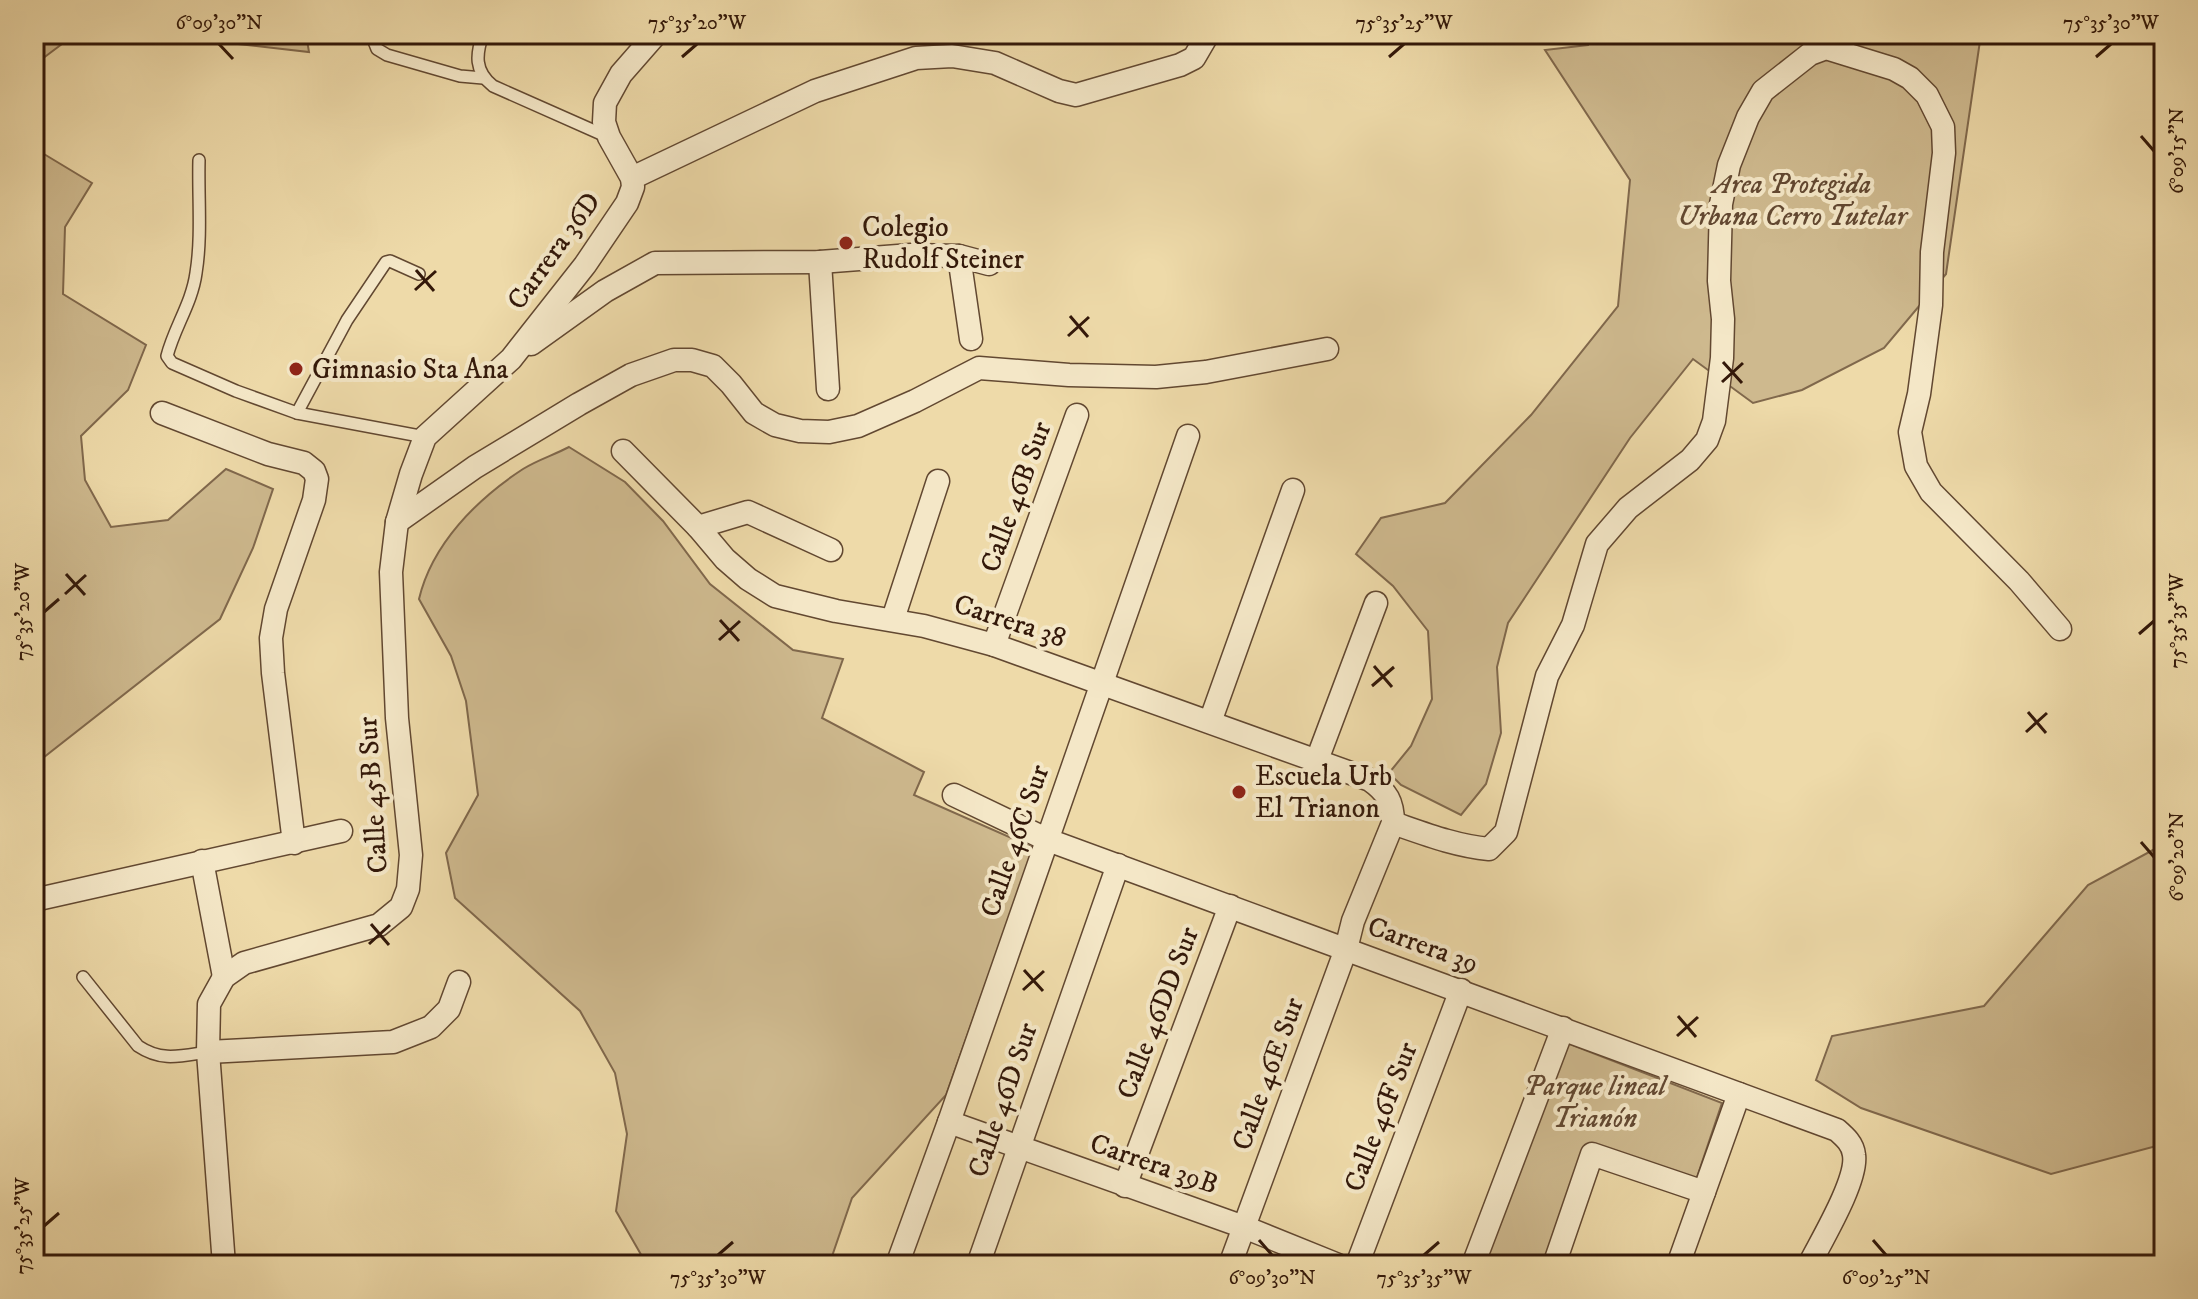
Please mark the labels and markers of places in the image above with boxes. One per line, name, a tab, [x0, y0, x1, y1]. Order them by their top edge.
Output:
place label: Colegio Rudolf Steiner	[862, 210, 1025, 277]
marker: Colegio Rudolf Steiner	[837, 234, 855, 252]
place label: Gimnasio Sta Ana	[312, 352, 509, 387]
marker: Gimnasio Sta Ana	[287, 360, 305, 378]
place label: Escuela Urb El Trianon	[1255, 759, 1392, 826]
marker: Escuela Urb El Trianon	[1230, 783, 1248, 801]

